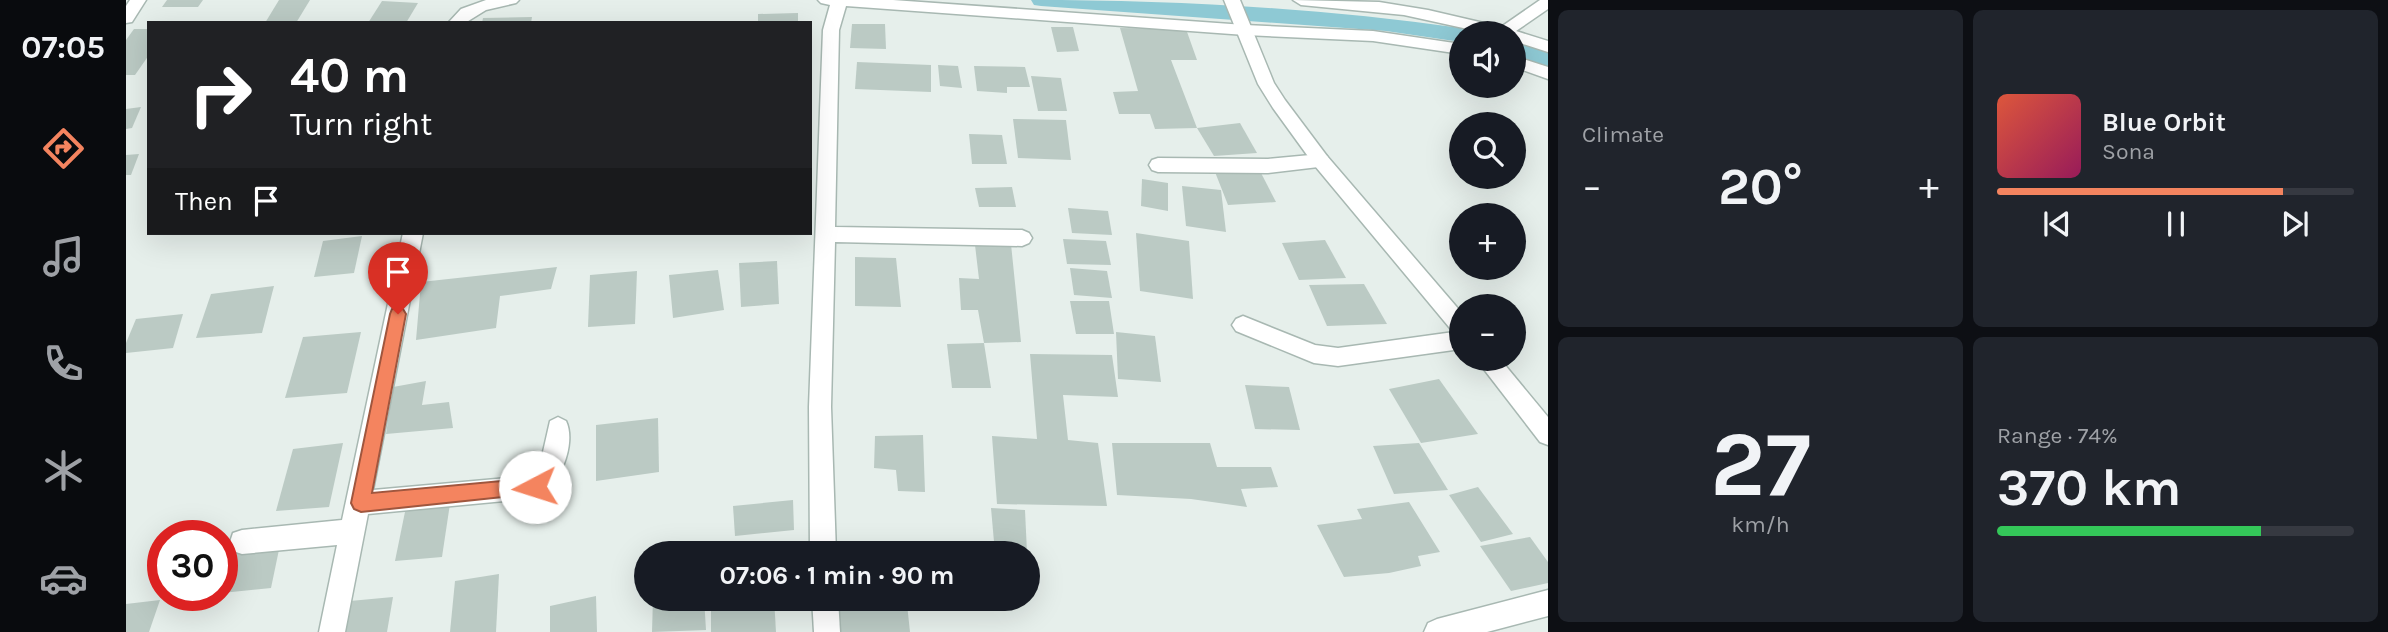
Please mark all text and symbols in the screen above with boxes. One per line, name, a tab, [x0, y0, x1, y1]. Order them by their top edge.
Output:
map controls	[1449, 21, 1526, 371]
button: sound	[1449, 21, 1526, 98]
text: 07:05	[21, 29, 105, 66]
text: 40 m	[290, 47, 409, 104]
icon: right	[175, 49, 266, 140]
text: Turn right	[290, 106, 432, 143]
text: Blue Orbit	[2102, 107, 2226, 138]
button: search	[1449, 112, 1526, 189]
text: Climate	[1582, 121, 1664, 148]
icon: directions	[39, 124, 88, 173]
text: Sona	[2102, 138, 2155, 165]
text: 20°	[1718, 156, 1803, 217]
text: −	[1582, 164, 1602, 209]
text: +	[1919, 164, 1939, 209]
icon: arrive	[247, 182, 285, 220]
text: Then	[175, 186, 233, 217]
button: +	[1449, 203, 1526, 280]
icon: previous	[2038, 205, 2076, 243]
icon: pause	[2157, 205, 2195, 243]
icon: next	[2276, 205, 2314, 243]
icon: music	[39, 232, 88, 281]
pin	[368, 242, 428, 314]
icon: arrive	[379, 253, 417, 291]
button: −	[1449, 294, 1526, 371]
icon: phone	[39, 339, 88, 388]
text: 27	[1710, 412, 1811, 518]
text: Range · 74%	[1997, 422, 2118, 449]
icon: climate	[39, 446, 88, 495]
position arrow	[498, 450, 572, 524]
text: 370 km	[1997, 457, 2181, 518]
text: km/h	[1731, 511, 1790, 538]
speed limit sign: 30	[147, 520, 238, 611]
icon: car	[39, 554, 88, 603]
text: 07:06 · 1 min · 90 m	[720, 560, 954, 591]

